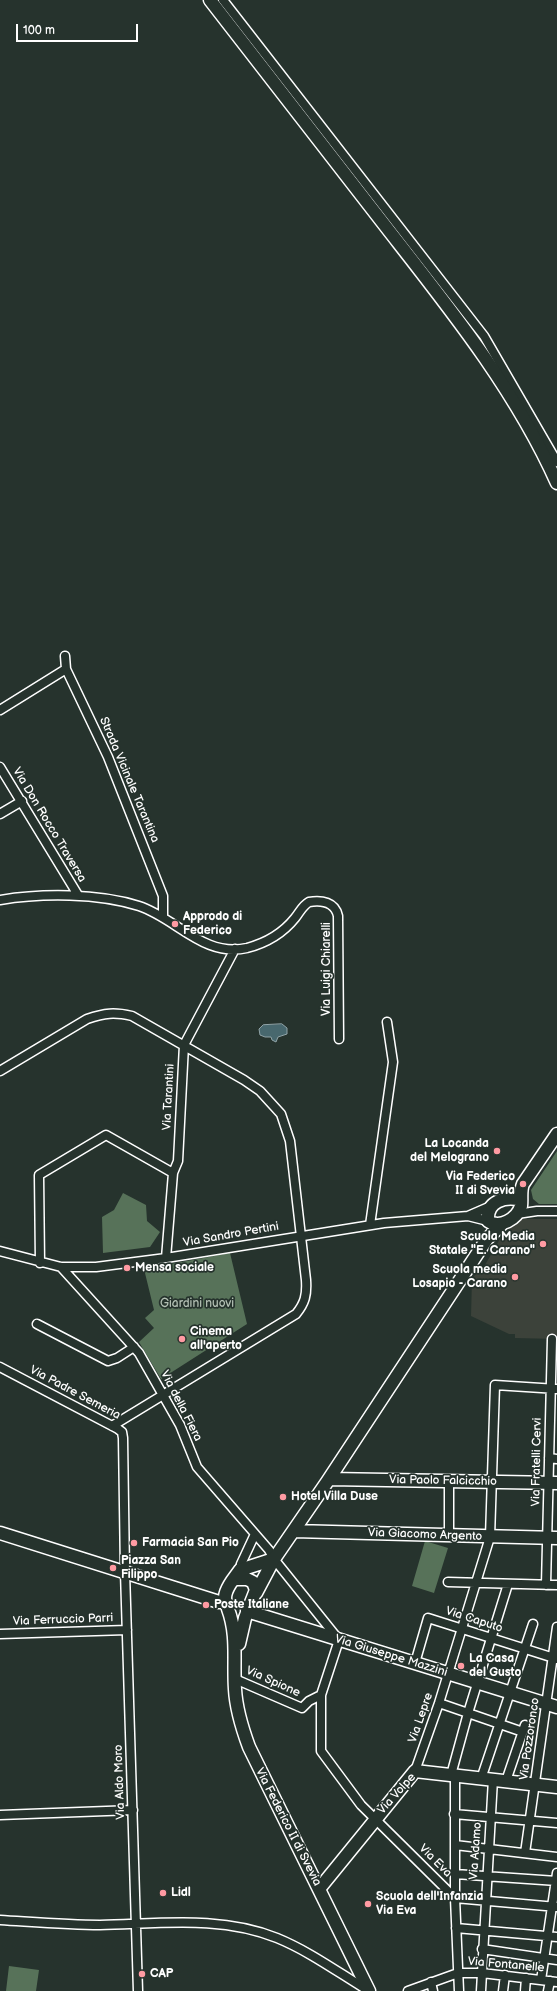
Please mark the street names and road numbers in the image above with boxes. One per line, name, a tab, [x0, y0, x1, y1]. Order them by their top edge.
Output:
street label: Strada Vicinale Tarantina	[96, 715, 162, 845]
street label: Via Don Rocco Traversa	[9, 765, 89, 885]
street label: Via Luigi Chiarelli	[320, 922, 334, 1016]
street label: Via Tarantini	[160, 1063, 178, 1131]
street label: Via Sandro Pertini	[182, 1220, 280, 1250]
street label: Via Padre Semeria	[27, 1363, 123, 1423]
street label: Via della Fiera	[157, 1368, 205, 1444]
street label: Via Fratelli Cervi	[529, 1418, 545, 1506]
street label: Via Paolo Falcicchio	[389, 1473, 497, 1489]
street label: Via Giacomo Argento	[368, 1526, 482, 1544]
street label: Via Caputo	[444, 1604, 504, 1636]
street label: Via Ferruccio Parri	[13, 1611, 113, 1629]
street label: Via Giuseppe Mazzini	[333, 1632, 449, 1680]
street label: Via Spione	[244, 1664, 302, 1700]
street label: Via Lepre	[406, 1691, 436, 1745]
street label: Via Pozzoronco	[517, 1697, 543, 1781]
street label: Via Aldo Moro	[111, 1744, 129, 1820]
street label: Via Federico II di Svevia	[252, 1766, 324, 1888]
street label: Via Volpe	[375, 1770, 419, 1818]
street label: Via Adamo	[467, 1822, 485, 1880]
street label: Via Eva	[416, 1842, 454, 1880]
street label: Via Fontanelle	[467, 1954, 545, 1976]

